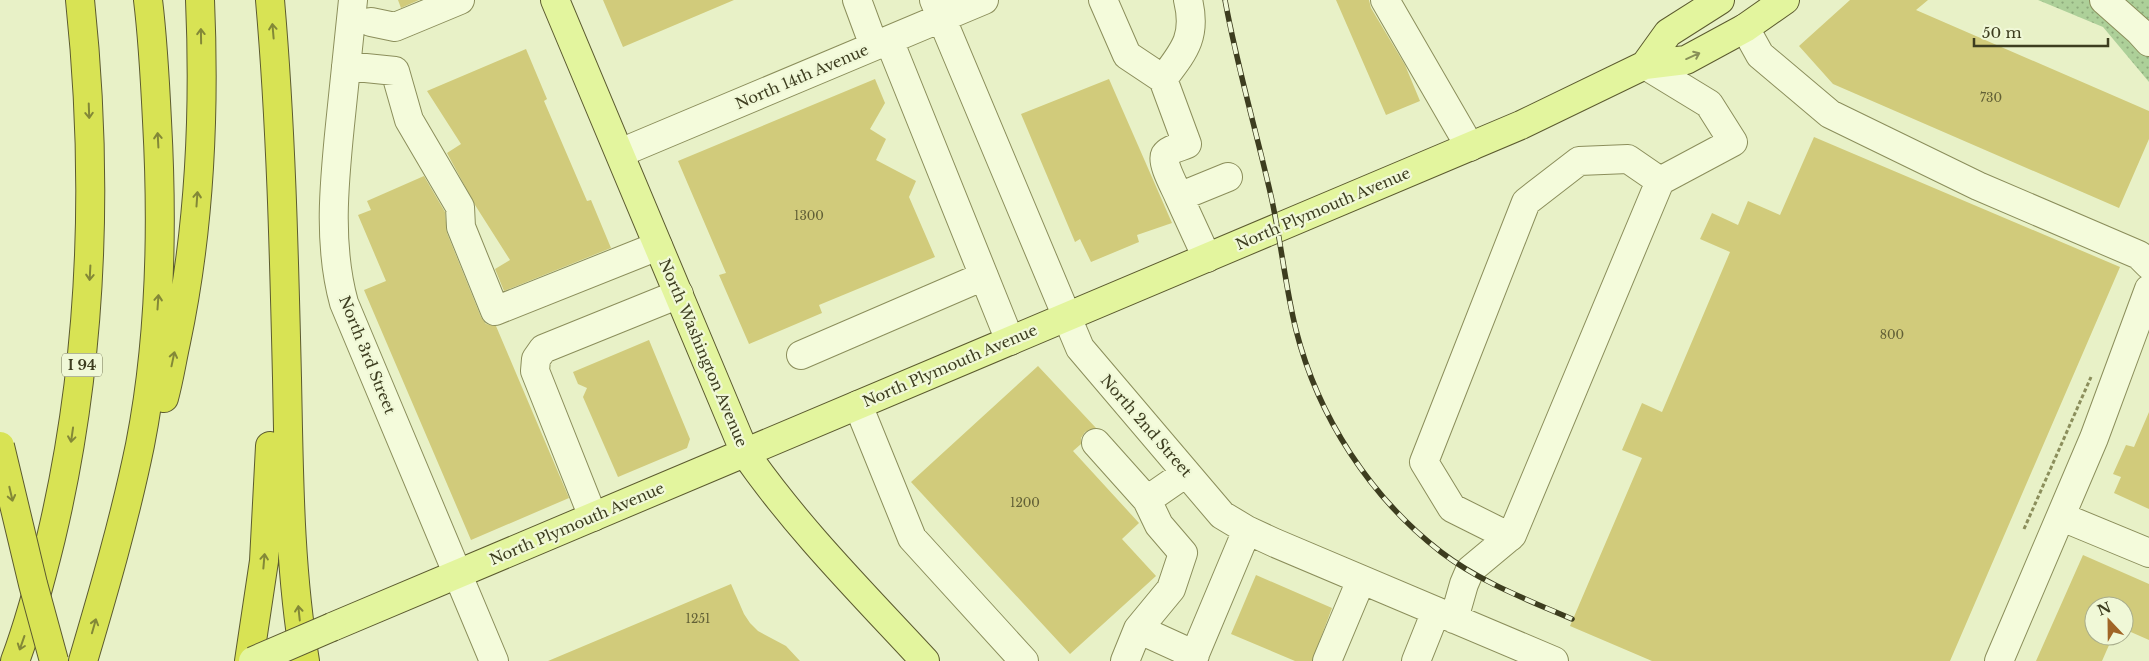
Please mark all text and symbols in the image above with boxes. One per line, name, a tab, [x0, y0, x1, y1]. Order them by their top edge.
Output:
scale bar	[1974, 15, 2108, 47]
one-way arrow	[268, 23, 278, 39]
text: 50 m	[1982, 23, 2022, 42]
one-way arrow	[196, 28, 206, 44]
street label: North 14th Avenue	[732, 40, 871, 113]
one-way arrow	[1685, 51, 1700, 61]
house number: 730	[1980, 90, 2002, 105]
one-way arrow	[85, 102, 94, 118]
one-way arrow	[154, 132, 163, 148]
street label: North Plymouth Avenue	[1233, 163, 1413, 254]
one-way arrow	[193, 191, 202, 207]
house number: 1300	[794, 208, 824, 223]
street label: North Washington Avenue	[655, 256, 752, 450]
one-way arrow	[85, 265, 94, 281]
street label: North 3rd Street	[335, 293, 400, 417]
one-way arrow	[153, 294, 162, 310]
street label: North Plymouth Avenue	[860, 320, 1040, 411]
house number: 800	[1880, 327, 1904, 342]
one-way arrow	[169, 351, 178, 367]
road number: I 94	[62, 354, 102, 376]
street label: North 2nd Street	[1097, 371, 1196, 481]
one-way arrow	[67, 426, 77, 442]
street label: North Plymouth Avenue	[487, 478, 667, 569]
one-way arrow	[7, 485, 16, 501]
house number: 1200	[1010, 495, 1040, 510]
one-way arrow	[259, 553, 268, 569]
north arrow	[2084, 596, 2134, 646]
text: N	[2095, 598, 2114, 620]
one-way arrow	[294, 605, 304, 621]
house number: 1251	[686, 611, 710, 626]
one-way arrow	[89, 618, 99, 634]
one-way arrow	[16, 635, 26, 651]

